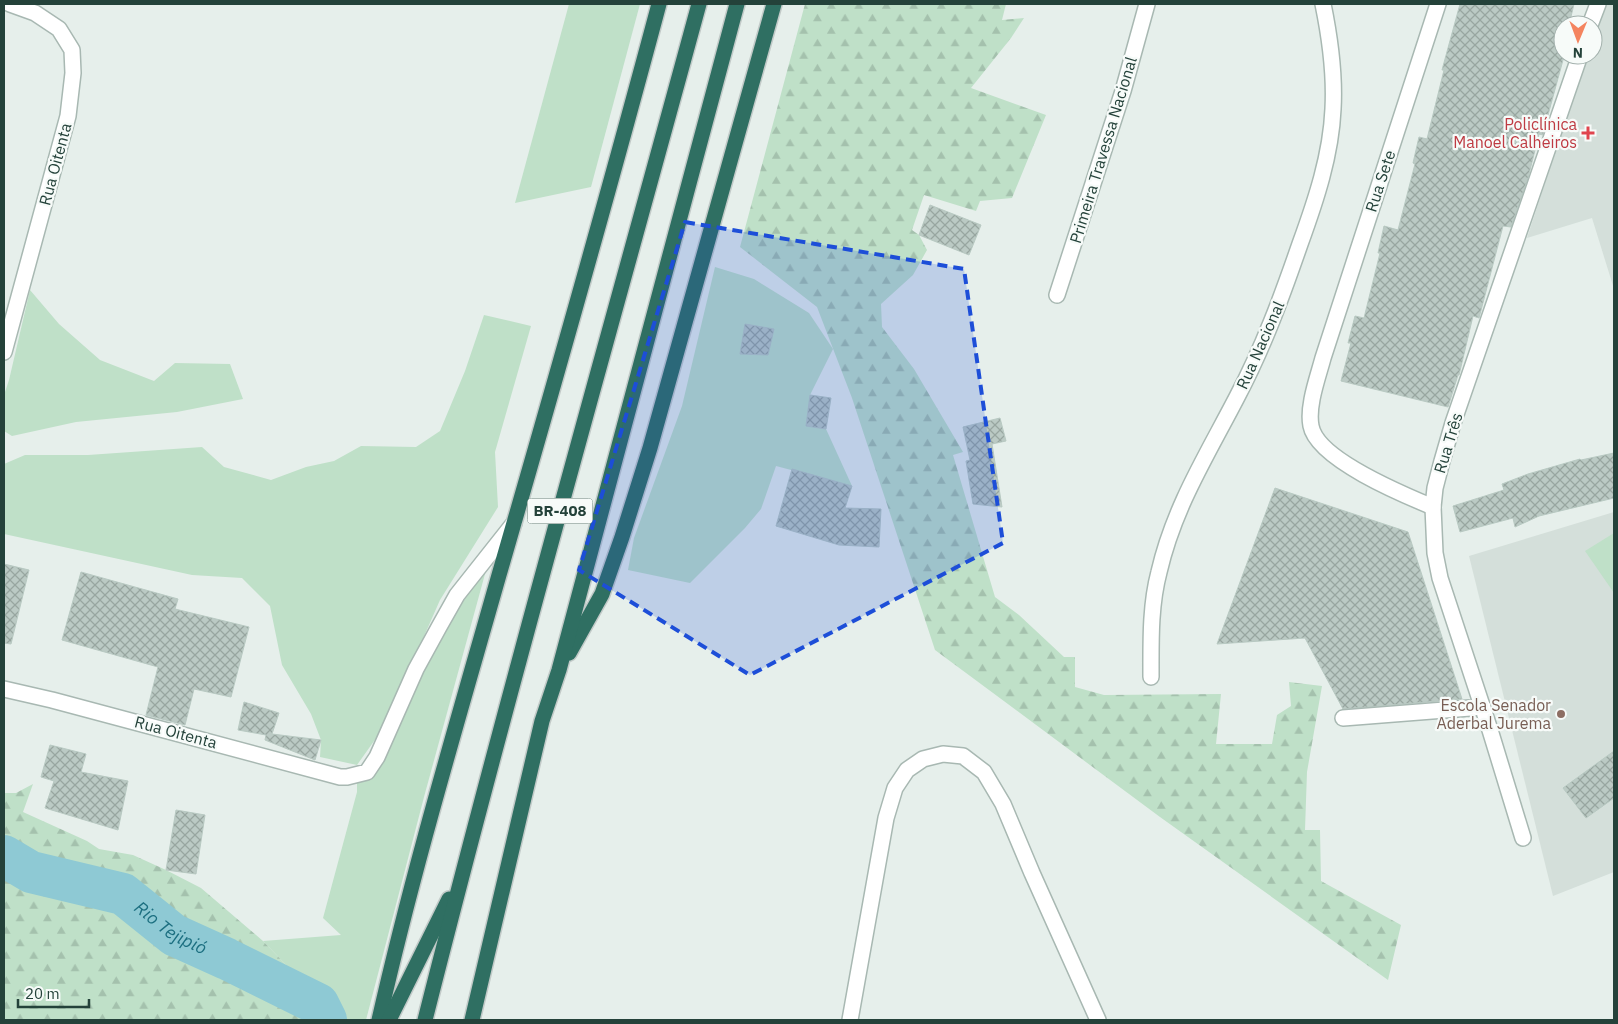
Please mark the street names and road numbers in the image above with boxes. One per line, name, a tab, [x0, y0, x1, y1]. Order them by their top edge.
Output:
street label: Primeira Travessa Nacional	[1065, 54, 1141, 246]
street label: Rua Oitenta	[34, 120, 76, 207]
street label: Rua Sete	[1361, 147, 1399, 215]
street label: Rua Nacional	[1232, 298, 1288, 392]
street label: Rua Três	[1429, 410, 1467, 476]
road number: BR-408	[528, 498, 592, 524]
street label: Rua Oitenta	[133, 711, 220, 753]

